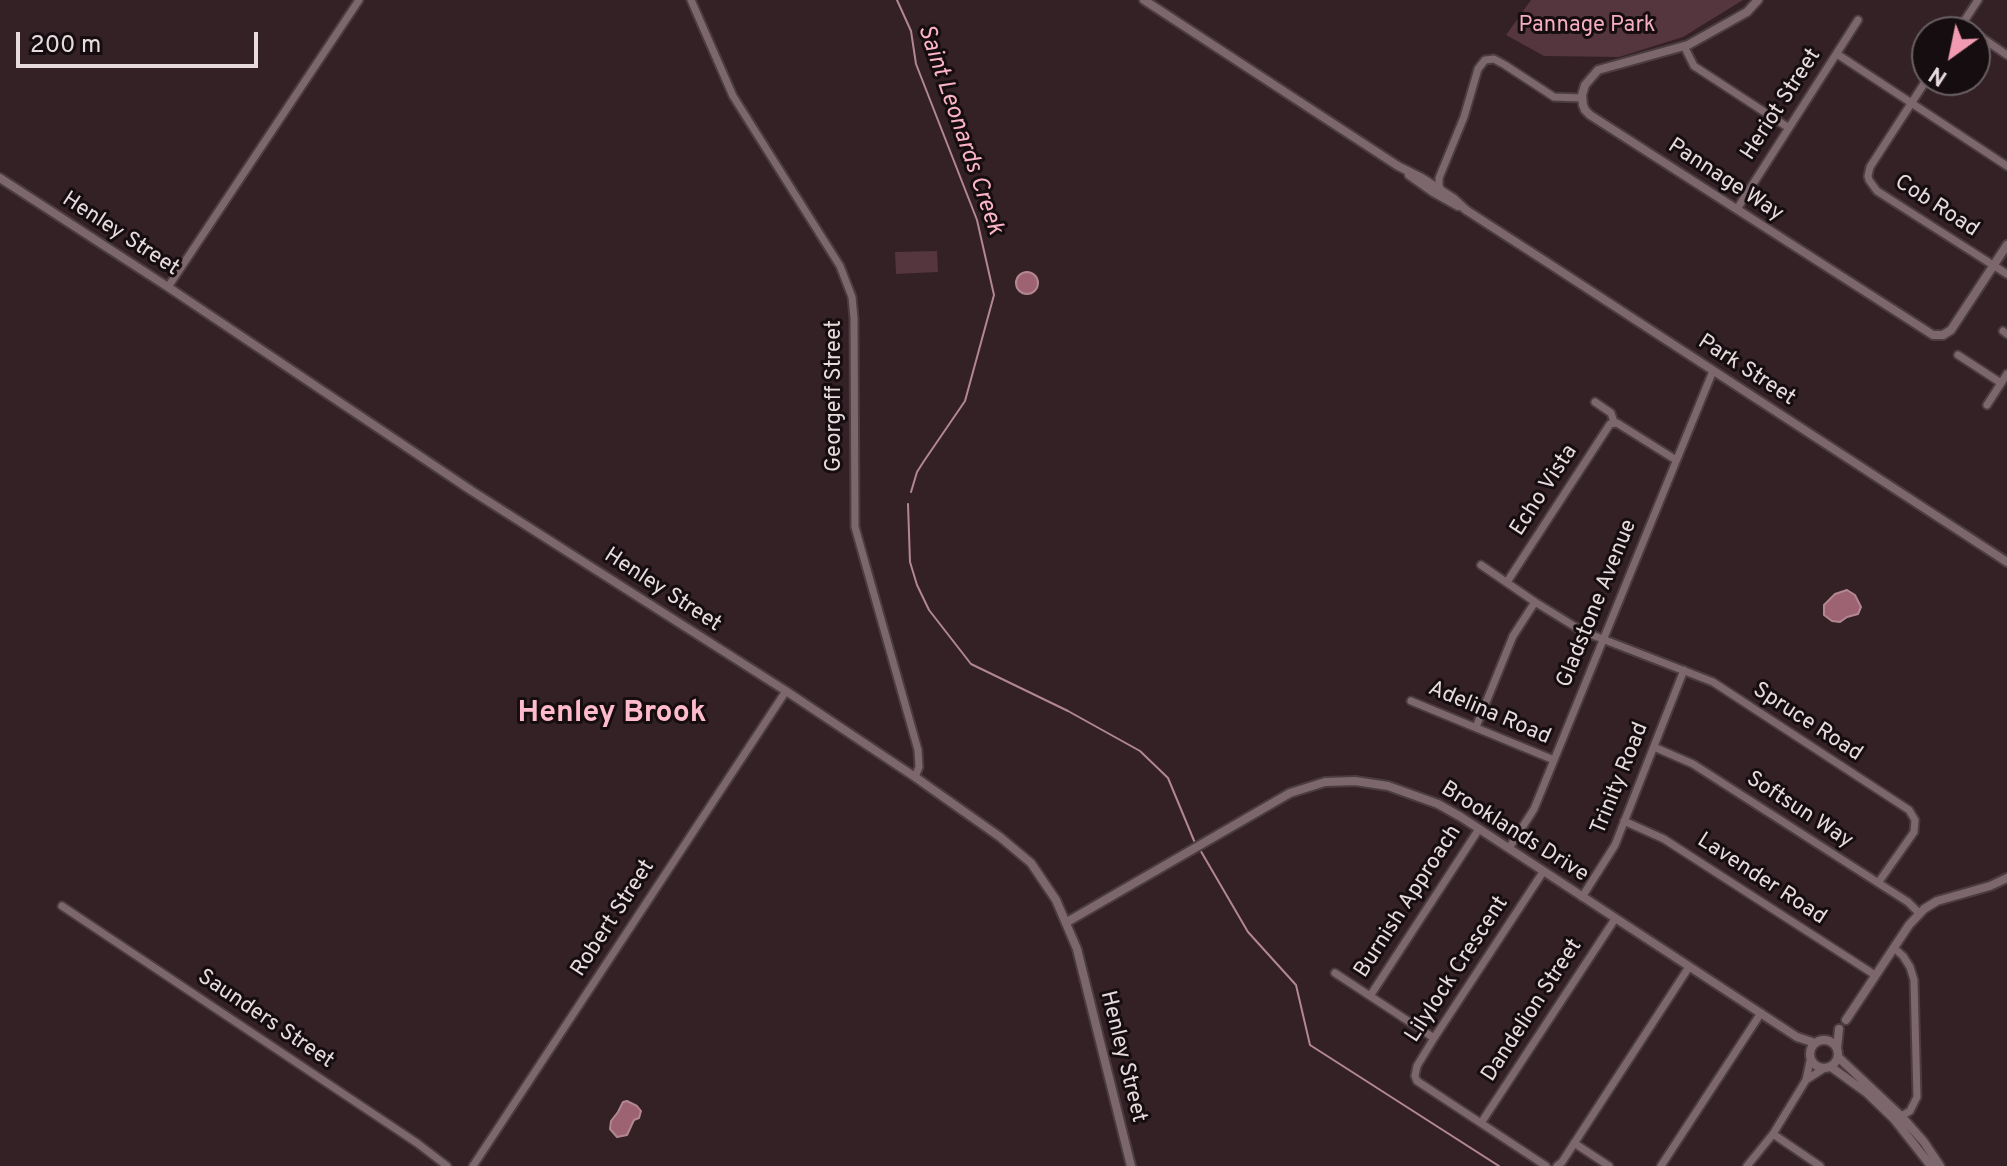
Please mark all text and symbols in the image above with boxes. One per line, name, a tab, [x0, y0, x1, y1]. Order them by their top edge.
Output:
park label: Pannage Park	[1518, 14, 1656, 40]
scale bar	[20, 16, 262, 66]
north arrow	[1911, 16, 1991, 96]
water label: Saint Leonards Creek	[909, 21, 1009, 239]
text: 200 m	[30, 31, 101, 61]
street label: Heriot Street	[1736, 44, 1828, 166]
text: N	[1925, 59, 1953, 90]
street label: Pannage Way	[1662, 134, 1788, 228]
street label: Cob Road	[1889, 170, 1983, 244]
street label: Henley Street	[56, 187, 184, 283]
street label: Georgeff Street	[823, 320, 849, 472]
street label: Park Street	[1692, 330, 1800, 412]
street label: Echo Vista	[1506, 441, 1584, 541]
street label: Gladstone Avenue	[1552, 516, 1644, 692]
street label: Henley Street	[598, 543, 726, 639]
street label: Adelina Road	[1424, 676, 1554, 752]
street label: Spruce Road	[1747, 678, 1867, 768]
district label: Henley Brook	[518, 697, 706, 733]
street label: Trinity Road	[1587, 719, 1655, 839]
street label: Softsun Way	[1741, 767, 1857, 855]
street label: Brooklands Drive	[1435, 777, 1593, 889]
street label: Burnish Approach	[1350, 821, 1468, 983]
street label: Lavender Road	[1691, 828, 1831, 932]
street label: Robert Street	[566, 856, 662, 982]
street label: Lilylock Crescent	[1401, 892, 1515, 1048]
street label: Dandelion Street	[1477, 935, 1589, 1087]
street label: Saunders Street	[192, 965, 338, 1075]
street label: Henley Street	[1093, 989, 1151, 1125]

